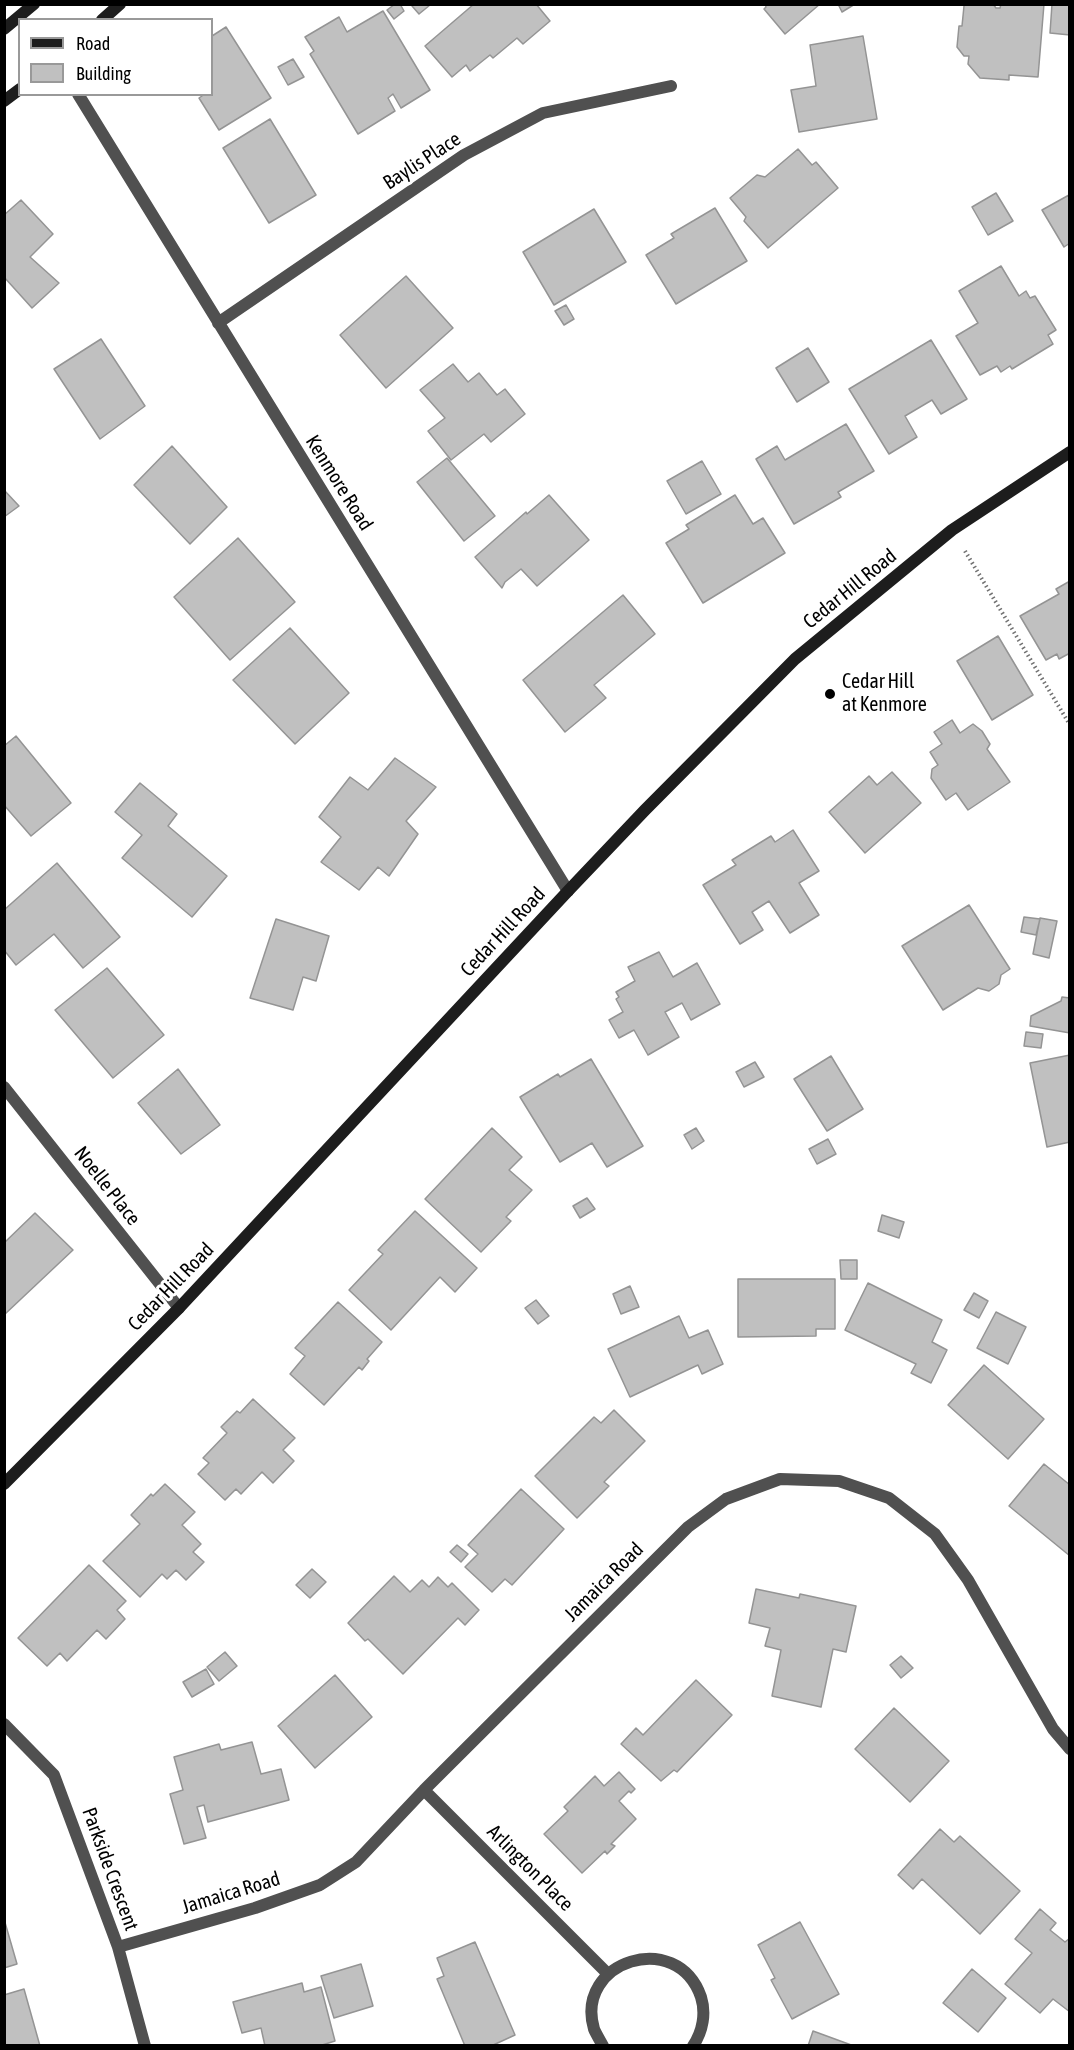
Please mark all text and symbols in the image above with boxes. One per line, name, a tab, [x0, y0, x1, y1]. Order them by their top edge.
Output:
legend	[18, 18, 213, 96]
text: Road	[76, 33, 110, 54]
text: Building	[76, 63, 131, 84]
street label: Baylis Place	[379, 127, 465, 195]
street label: Kenmore Road	[300, 431, 378, 535]
street label: Cedar Hill Road	[798, 544, 902, 634]
place label: Cedar Hill at Kenmore	[842, 670, 927, 717]
marker: Cedar Hill at Kenmore	[823, 687, 837, 701]
street label: Cedar Hill Road	[456, 882, 550, 982]
street label: Noelle Place	[69, 1142, 145, 1230]
street label: Cedar Hill Road	[123, 1238, 219, 1336]
street label: Jamaica Road	[560, 1538, 648, 1626]
street label: Parkside Crescent	[77, 1804, 143, 1934]
street label: Arlington Place	[482, 1820, 578, 1916]
street label: Jamaica Road	[179, 1867, 283, 1919]

